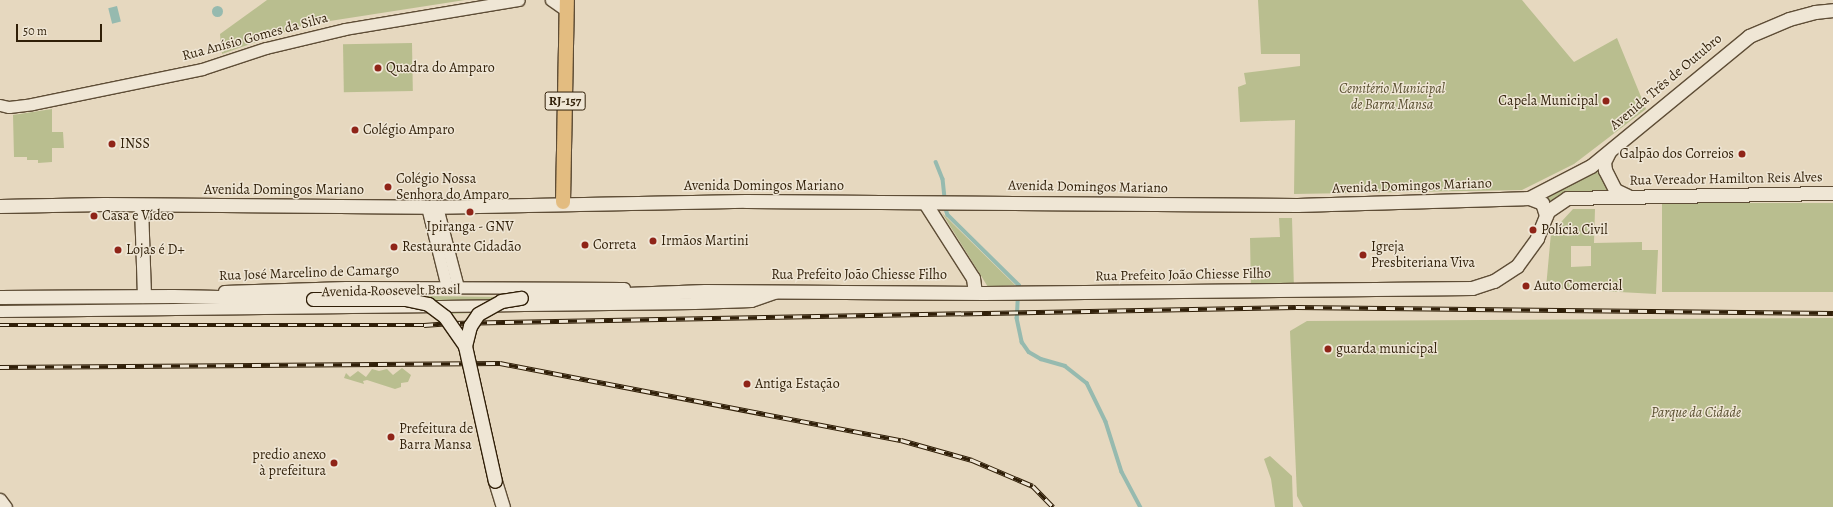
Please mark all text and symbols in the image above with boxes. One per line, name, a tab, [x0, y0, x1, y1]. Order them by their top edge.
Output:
street label: Rua Anísio Gomes da Silva	[180, 9, 330, 65]
scale bar	[18, 16, 104, 42]
text: 50 m	[23, 23, 47, 39]
street label: Avenida Três de Outubro	[1607, 30, 1725, 134]
place label: Quadra do Amparo	[386, 60, 495, 76]
marker: Quadra do Amparo	[373, 63, 383, 73]
park label: Cemitério Municipal de Barra Mansa	[1339, 81, 1445, 114]
road number: RJ-157	[544, 90, 586, 112]
place label: Capela Municipal	[1498, 93, 1598, 109]
marker: Capela Municipal	[1601, 96, 1611, 106]
place label: Colégio Amparo	[363, 122, 454, 138]
marker: Colégio Amparo	[350, 125, 360, 135]
place label: INSS	[120, 136, 150, 152]
marker: INSS	[107, 139, 117, 149]
place label: Galpão dos Correios	[1619, 146, 1734, 162]
marker: Galpão dos Correios	[1737, 149, 1747, 159]
street label: Rua Vereador Hamilton Reis Alves	[1629, 169, 1823, 189]
place label: Colégio Nossa Senhora do Amparo	[396, 171, 509, 204]
street label: Avenida Domingos Mariano	[1332, 175, 1492, 197]
street label: Avenida Domingos Mariano	[1008, 177, 1168, 197]
street label: Avenida Domingos Mariano	[684, 178, 844, 194]
street label: Avenida Domingos Mariano	[204, 182, 364, 198]
marker: Colégio Nossa Senhora do Amparo	[383, 182, 393, 192]
marker: Ipiranga - GNV	[465, 207, 475, 217]
place label: Casa e Vídeo	[102, 208, 174, 224]
marker: Casa e Vídeo	[89, 211, 99, 221]
place label: Ipiranga - GNV	[426, 219, 514, 235]
place label: Polícia Civil	[1541, 222, 1608, 238]
marker: Polícia Civil	[1528, 225, 1538, 235]
place label: Irmãos Martini	[661, 233, 749, 249]
marker: Irmãos Martini	[648, 236, 658, 246]
place label: Correta	[593, 237, 636, 253]
place label: Restaurante Cidadão	[402, 239, 521, 255]
place label: Igreja Presbiteriana Viva	[1371, 239, 1475, 272]
marker: Correta	[580, 240, 590, 250]
place label: Lojas é D+	[126, 242, 184, 258]
marker: Restaurante Cidadão	[389, 242, 399, 252]
marker: Lojas é D+	[113, 245, 123, 255]
marker: Igreja Presbiteriana Viva	[1358, 250, 1368, 260]
street label: Rua José Marcelino de Camargo	[219, 261, 399, 285]
street label: Rua Prefeito João Chiesse Filho	[1095, 265, 1271, 285]
street label: Rua Prefeito João Chiesse Filho	[771, 267, 947, 283]
place label: Auto Comercial	[1534, 278, 1622, 294]
street label: Avenida Roosevelt Brasil	[322, 281, 460, 301]
marker: Auto Comercial	[1521, 281, 1531, 291]
place label: guarda municipal	[1336, 341, 1437, 357]
marker: guarda municipal	[1323, 344, 1333, 354]
place label: Antiga Estação	[755, 376, 840, 392]
marker: Antiga Estação	[742, 379, 752, 389]
park label: Parque da Cidade	[1651, 405, 1741, 421]
place label: Prefeitura de Barra Mansa	[399, 421, 473, 454]
marker: Prefeitura de Barra Mansa	[386, 432, 396, 442]
place label: predio anexo à prefeitura	[252, 447, 326, 480]
marker: predio anexo à prefeitura	[329, 458, 339, 468]

